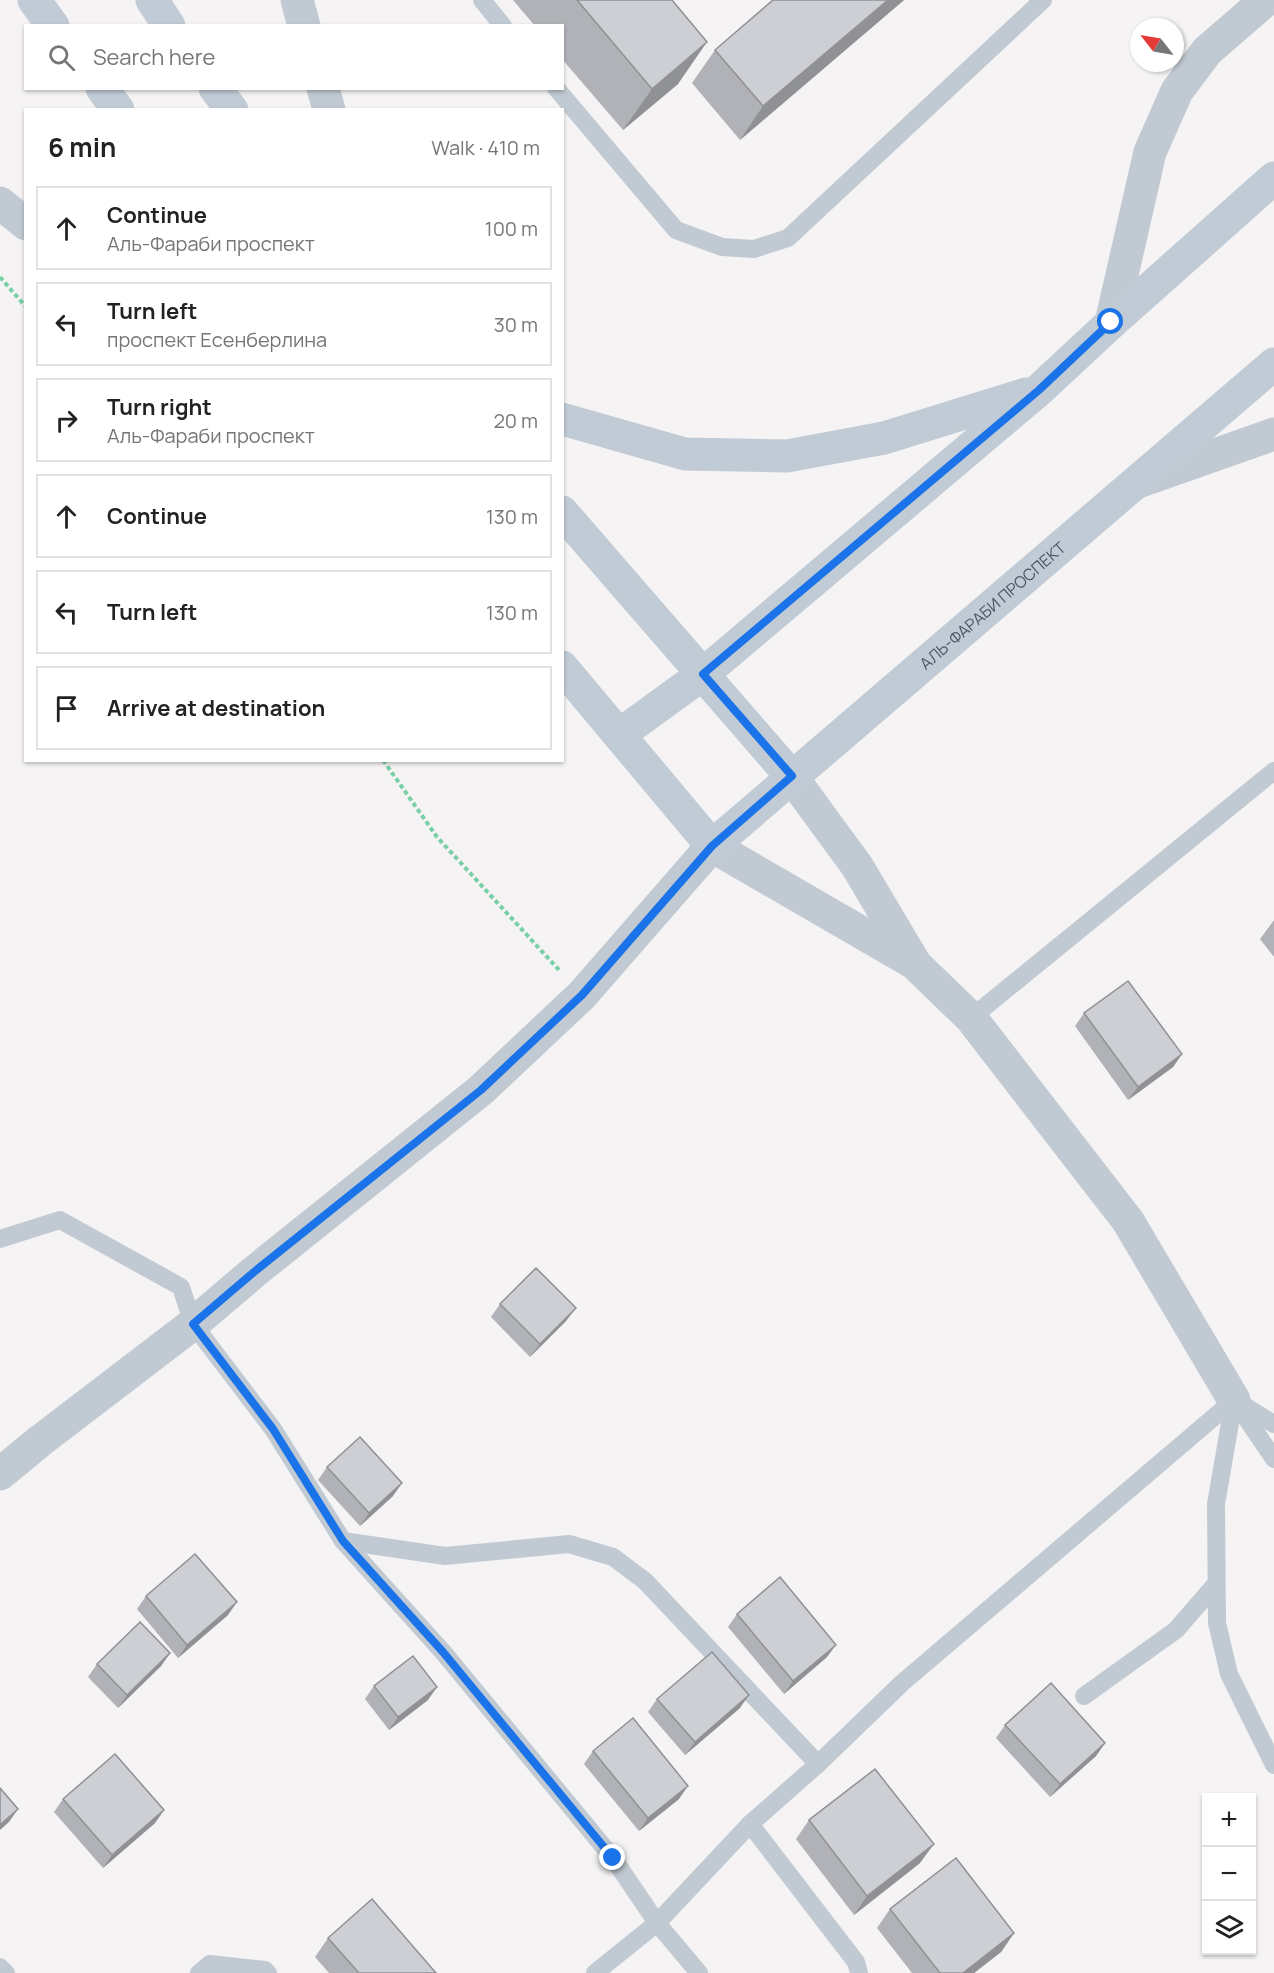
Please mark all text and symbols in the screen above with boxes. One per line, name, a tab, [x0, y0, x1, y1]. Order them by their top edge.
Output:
north arrow	[1130, 18, 1184, 72]
search box	[24, 24, 564, 90]
icon: search	[45, 41, 78, 74]
text: Search here	[93, 42, 215, 72]
text: 6 min	[48, 129, 116, 165]
text: Walk · 410 m	[431, 134, 540, 161]
text: Continue	[107, 200, 207, 230]
icon: ahead	[50, 212, 83, 245]
text: 100 m	[485, 215, 538, 242]
text: Аль-Фараби проспект	[107, 230, 315, 257]
text: Turn left	[107, 296, 197, 326]
icon: left	[50, 308, 83, 341]
route start	[1097, 308, 1123, 334]
text: 30 m	[494, 311, 538, 338]
text: проспект Есенберлина	[107, 326, 327, 353]
text: Turn right	[107, 392, 212, 422]
icon: right	[50, 404, 83, 437]
text: 20 m	[493, 407, 538, 434]
text: Аль-Фараби проспект	[107, 422, 315, 449]
icon: ahead	[50, 500, 83, 533]
text: Continue	[107, 501, 207, 531]
text: 130 m	[486, 503, 538, 530]
street label: АЛЬ-ФАРАБИ ПРОСПЕКТ	[915, 536, 1071, 674]
icon: left	[50, 596, 83, 629]
text: Turn left	[107, 597, 197, 627]
text: 130 m	[486, 599, 538, 626]
icon: arrive	[50, 692, 83, 725]
text: Arrive at destination	[107, 693, 325, 723]
map controls	[1202, 1793, 1256, 1955]
button: +	[1202, 1793, 1256, 1847]
route end	[599, 1844, 625, 1870]
button: −	[1202, 1847, 1256, 1901]
button: layers	[1202, 1901, 1256, 1955]

